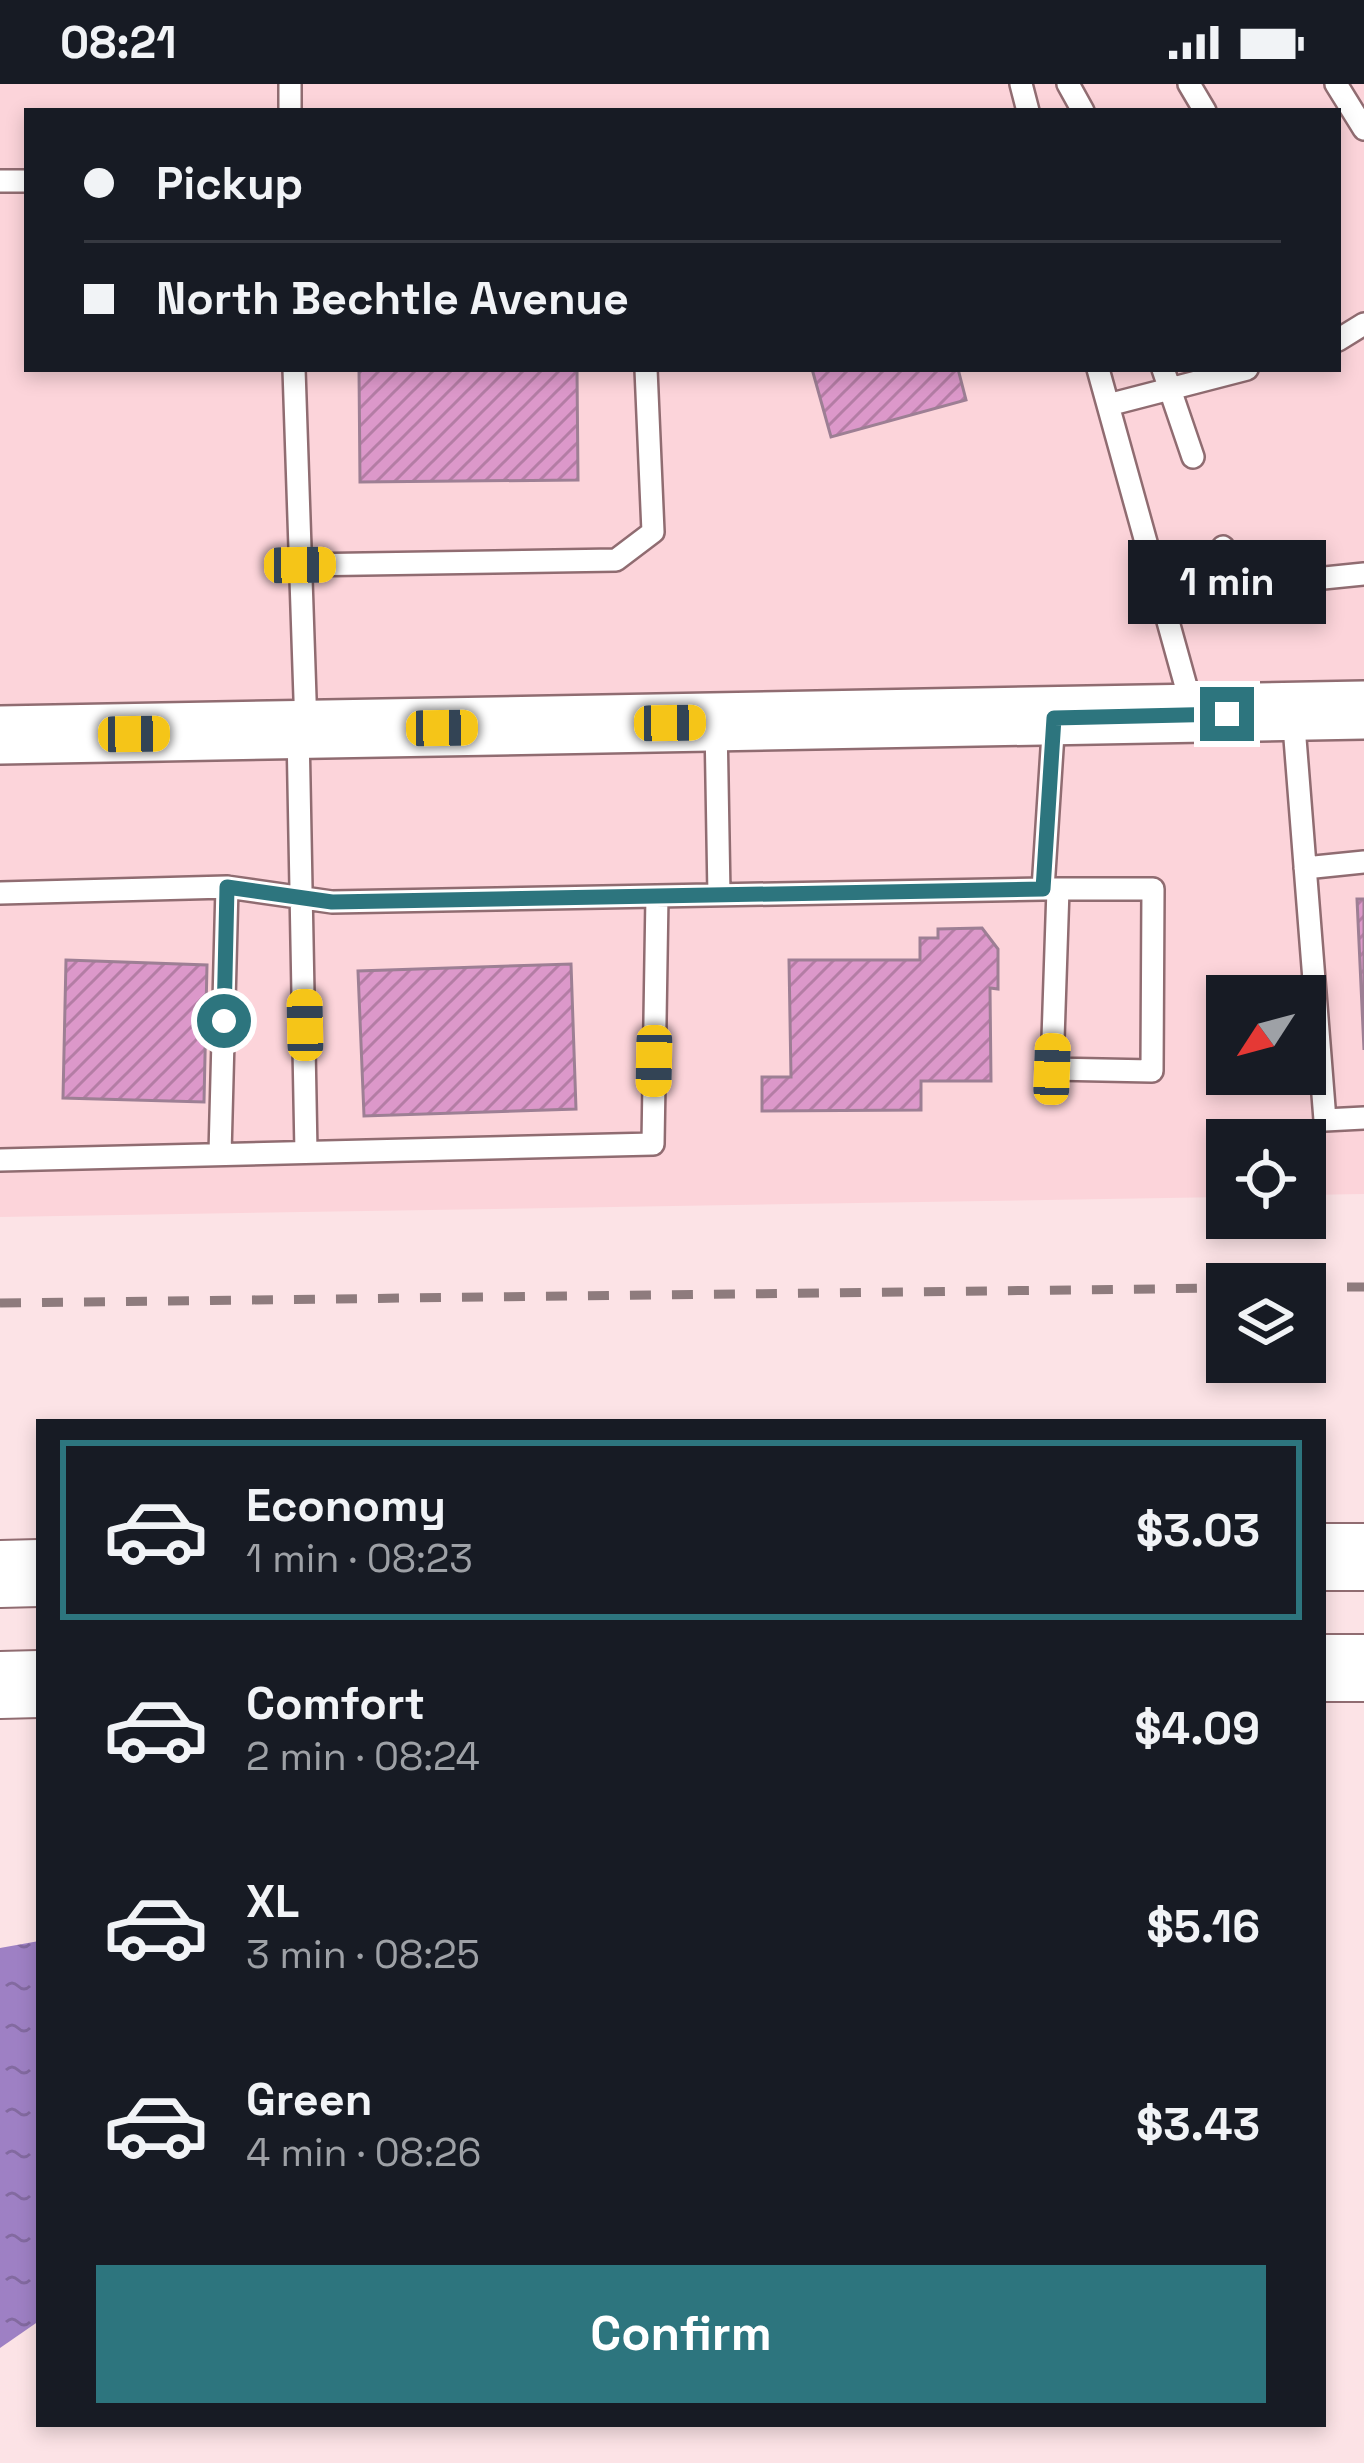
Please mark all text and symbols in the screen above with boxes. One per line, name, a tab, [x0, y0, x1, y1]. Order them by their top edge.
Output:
text: 08:21	[60, 14, 177, 71]
text: Pickup	[156, 155, 303, 212]
text: North Bechtle Avenue	[156, 270, 629, 327]
callout: 1 min	[1128, 540, 1326, 624]
car	[264, 546, 336, 584]
text: 1 min	[1179, 557, 1275, 606]
route end	[1200, 687, 1254, 741]
car	[634, 704, 706, 742]
car	[406, 709, 478, 747]
car	[98, 715, 170, 753]
north arrow	[1206, 975, 1326, 1095]
map controls	[1206, 975, 1326, 1383]
car	[286, 989, 324, 1061]
route start	[197, 994, 251, 1048]
car	[635, 1025, 673, 1097]
car	[1033, 1032, 1071, 1106]
button: locate	[1206, 1119, 1326, 1239]
button: layers	[1206, 1263, 1326, 1383]
icon: car	[102, 1476, 210, 1584]
text: Economy	[246, 1477, 446, 1534]
text: $3.03	[1136, 1502, 1260, 1559]
text: 1 min · 08:23	[246, 1534, 473, 1583]
icon: car	[102, 1674, 210, 1782]
text: Comfort	[246, 1675, 425, 1732]
text: $4.09	[1134, 1700, 1260, 1757]
text: 2 min · 08:24	[246, 1732, 480, 1781]
icon: car	[102, 1872, 210, 1980]
text: XL	[246, 1873, 299, 1930]
text: $5.16	[1147, 1898, 1260, 1955]
text: 3 min · 08:25	[246, 1930, 480, 1979]
icon: car	[102, 2070, 210, 2178]
text: Green	[246, 2071, 372, 2128]
text: $3.43	[1136, 2096, 1260, 2153]
text: 4 min · 08:26	[246, 2128, 481, 2177]
button: Confirm	[96, 2265, 1266, 2403]

